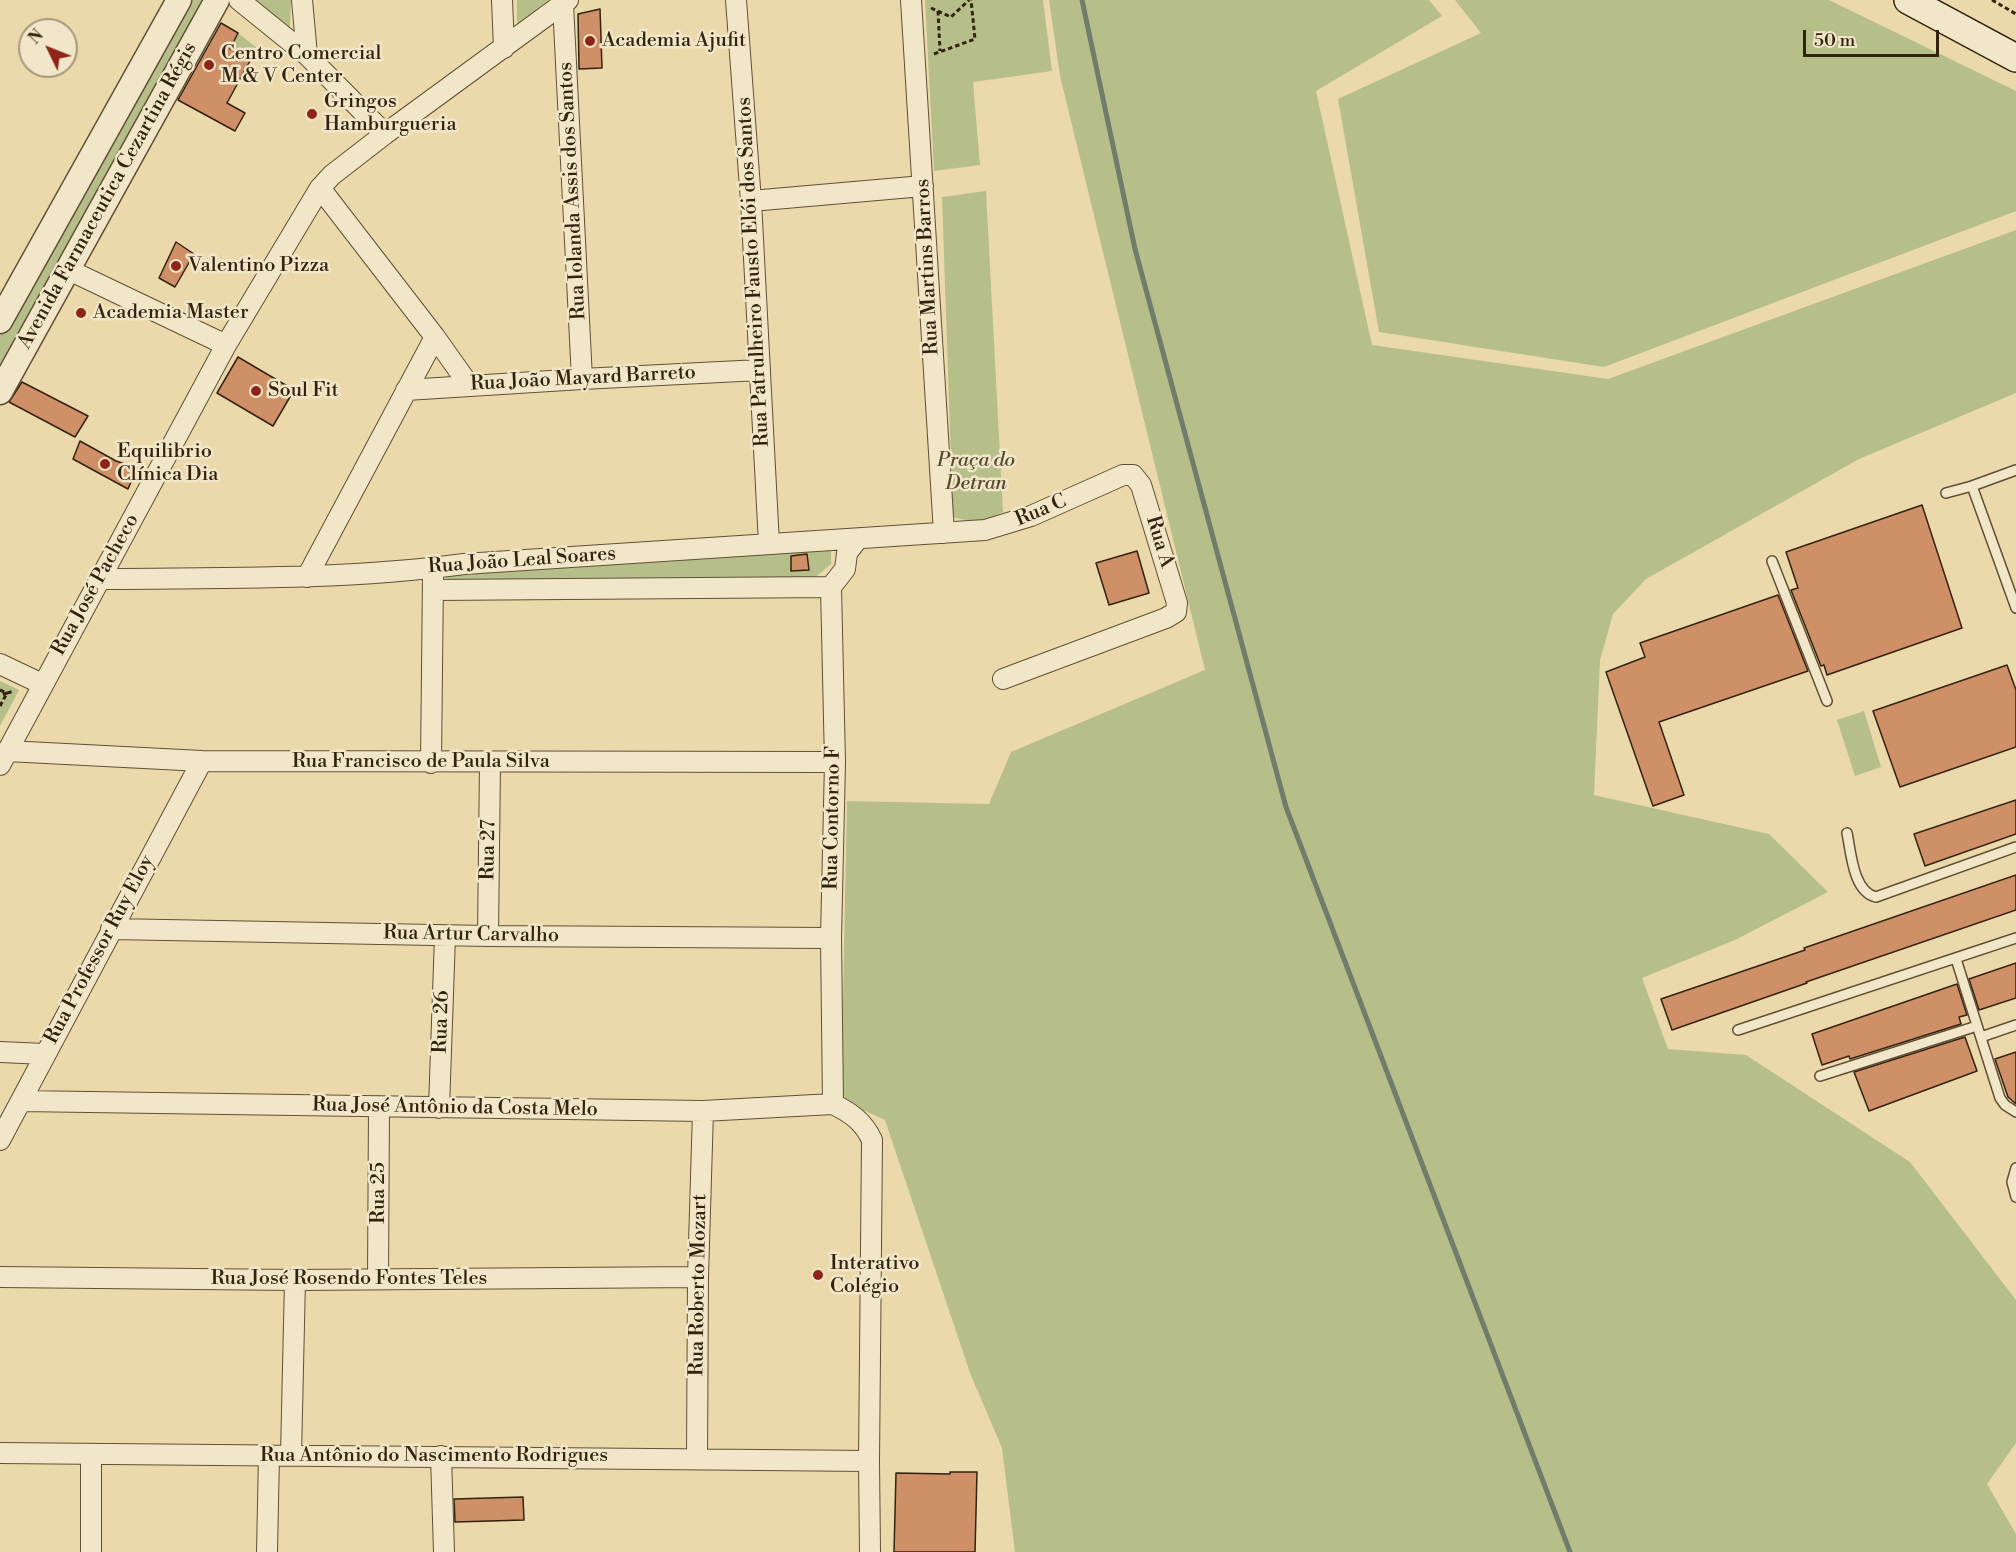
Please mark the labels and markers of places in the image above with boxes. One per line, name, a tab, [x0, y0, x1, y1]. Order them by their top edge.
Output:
place label: Academia Ajufit	[602, 29, 746, 53]
marker: Academia Ajufit	[583, 34, 597, 48]
place label: Centro Comercial M & V Center	[221, 42, 381, 89]
marker: Centro Comercial M & V Center	[202, 58, 216, 72]
place label: Gringos Hamburgueria	[324, 90, 457, 137]
marker: Gringos Hamburgueria	[305, 107, 319, 121]
place label: Valentino Pizza	[188, 254, 329, 278]
marker: Valentino Pizza	[169, 259, 183, 273]
place label: Academia Master	[93, 301, 249, 325]
marker: Academia Master	[74, 306, 88, 320]
place label: Soul Fit	[268, 379, 339, 403]
marker: Soul Fit	[249, 384, 263, 398]
place label: Equilibrio Clínica Dia	[117, 440, 218, 487]
marker: Equilibrio Clínica Dia	[98, 457, 112, 471]
place label: Interativo Colégio	[830, 1252, 920, 1299]
marker: Interativo Colégio	[811, 1268, 825, 1282]

